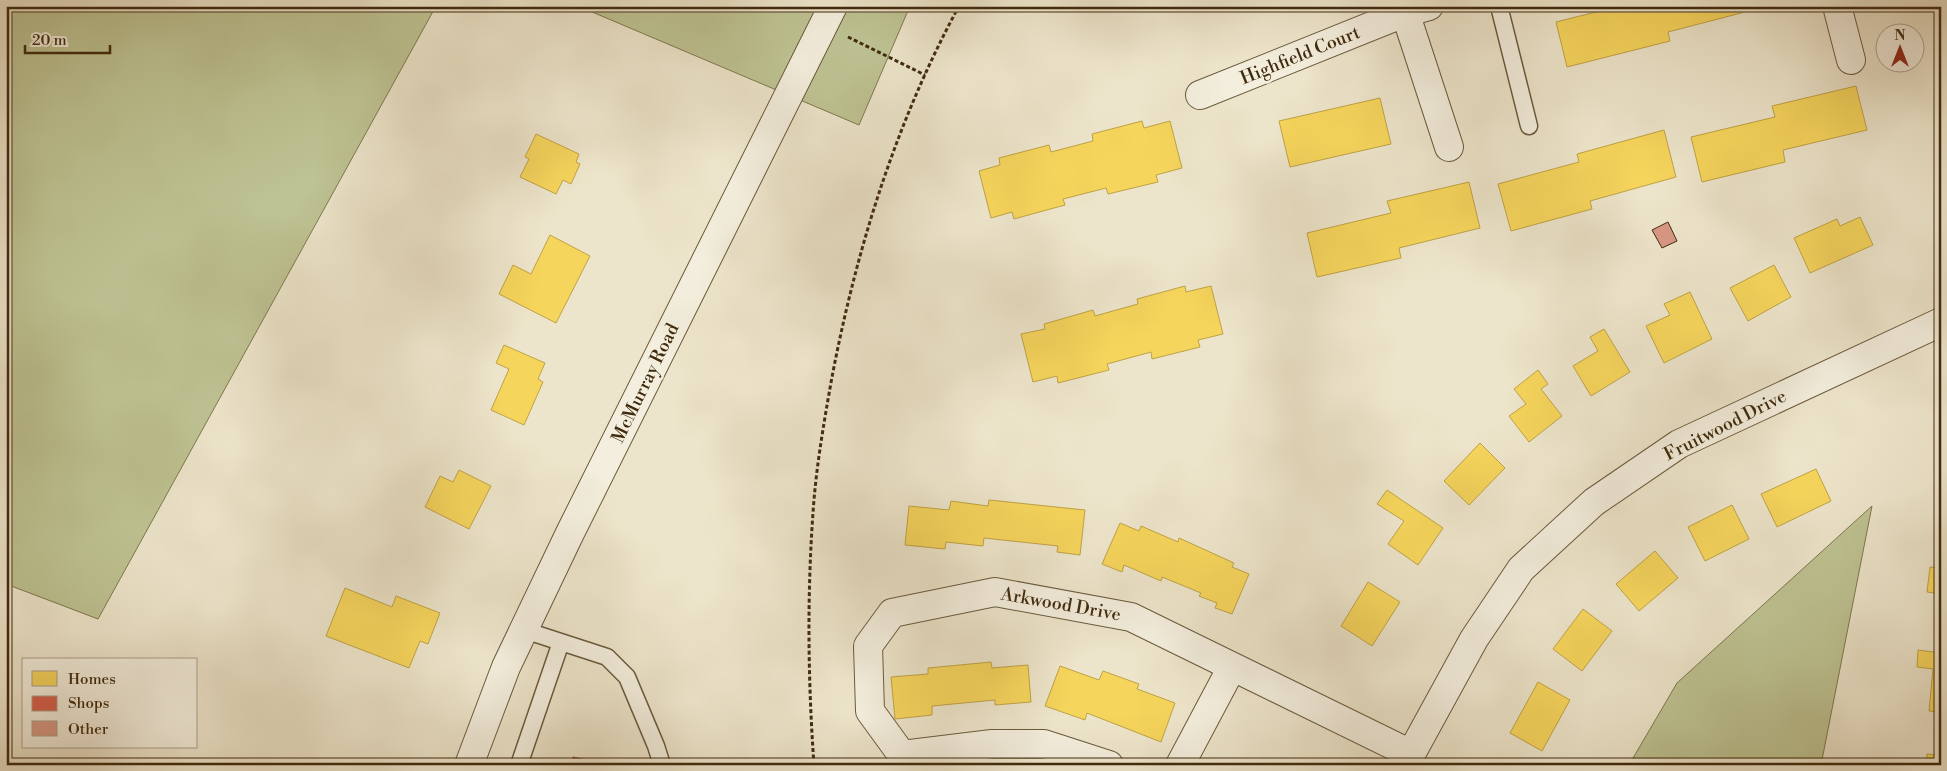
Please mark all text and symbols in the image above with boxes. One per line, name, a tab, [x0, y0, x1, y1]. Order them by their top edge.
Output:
street label: Highfield Court	[1237, 21, 1364, 90]
scale bar	[25, 22, 110, 54]
north arrow	[1874, 22, 1924, 72]
text: N	[1894, 27, 1906, 45]
text: 20 m	[32, 31, 67, 50]
street label: McMurray Road	[607, 319, 685, 447]
street label: Fruitwood Drive	[1660, 385, 1790, 466]
street label: Arkwood Drive	[998, 582, 1123, 626]
legend	[22, 658, 198, 748]
text: Homes	[68, 670, 116, 689]
text: Shops	[68, 694, 109, 713]
text: Other	[68, 720, 109, 739]

